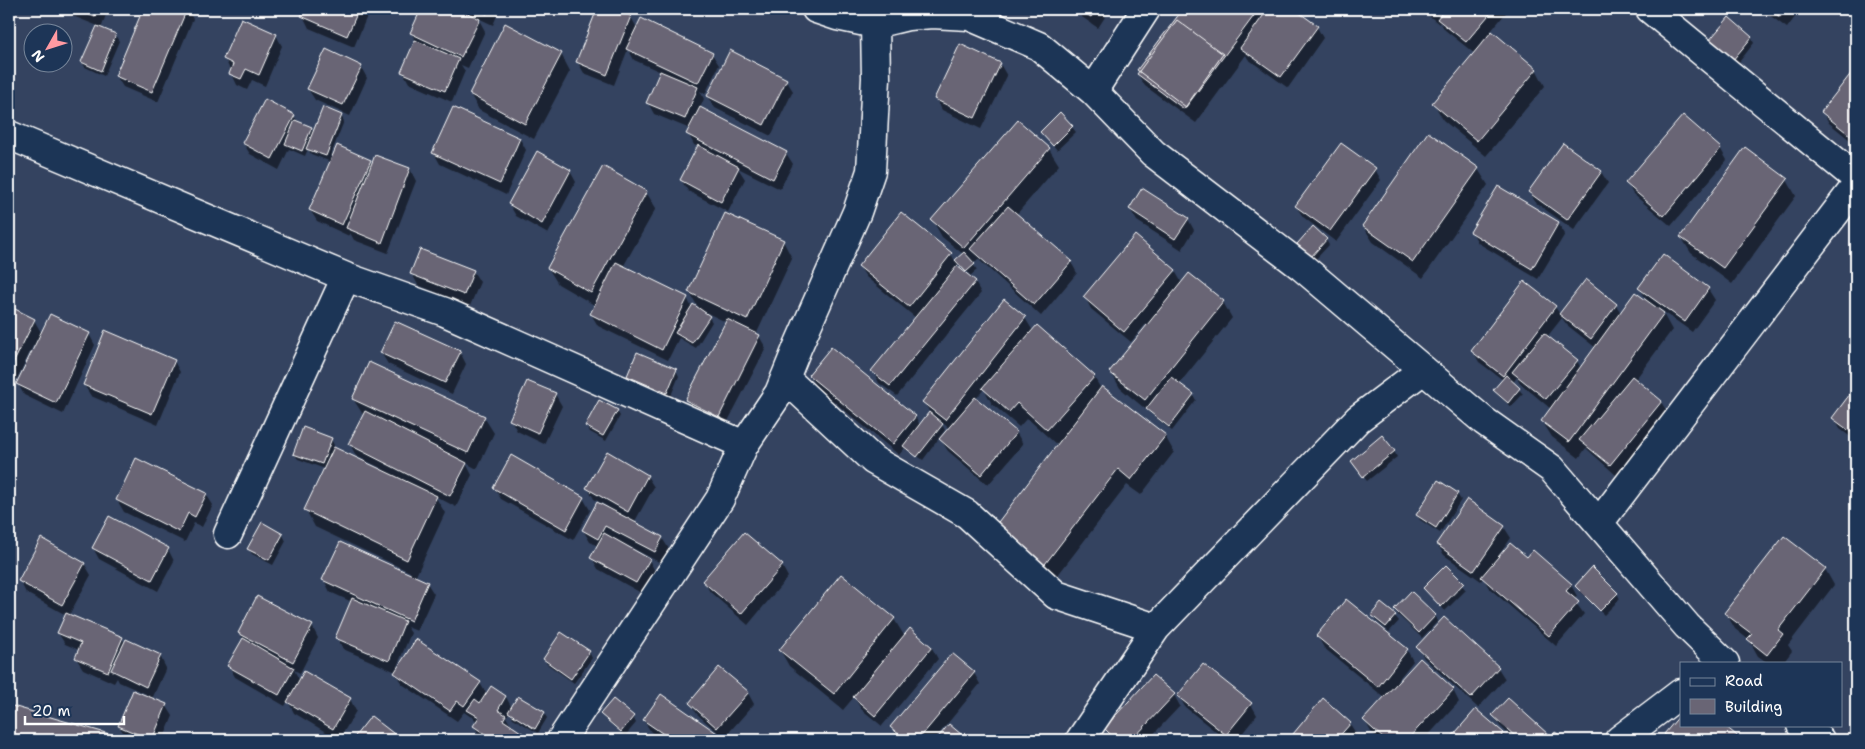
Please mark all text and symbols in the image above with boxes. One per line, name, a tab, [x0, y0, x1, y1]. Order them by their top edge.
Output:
north arrow	[22, 22, 72, 72]
text: N	[27, 46, 48, 66]
legend	[1680, 662, 1842, 726]
text: Road	[1725, 671, 1763, 691]
scale bar	[25, 694, 124, 726]
text: Building	[1725, 697, 1782, 717]
text: 20 m	[32, 701, 71, 721]

